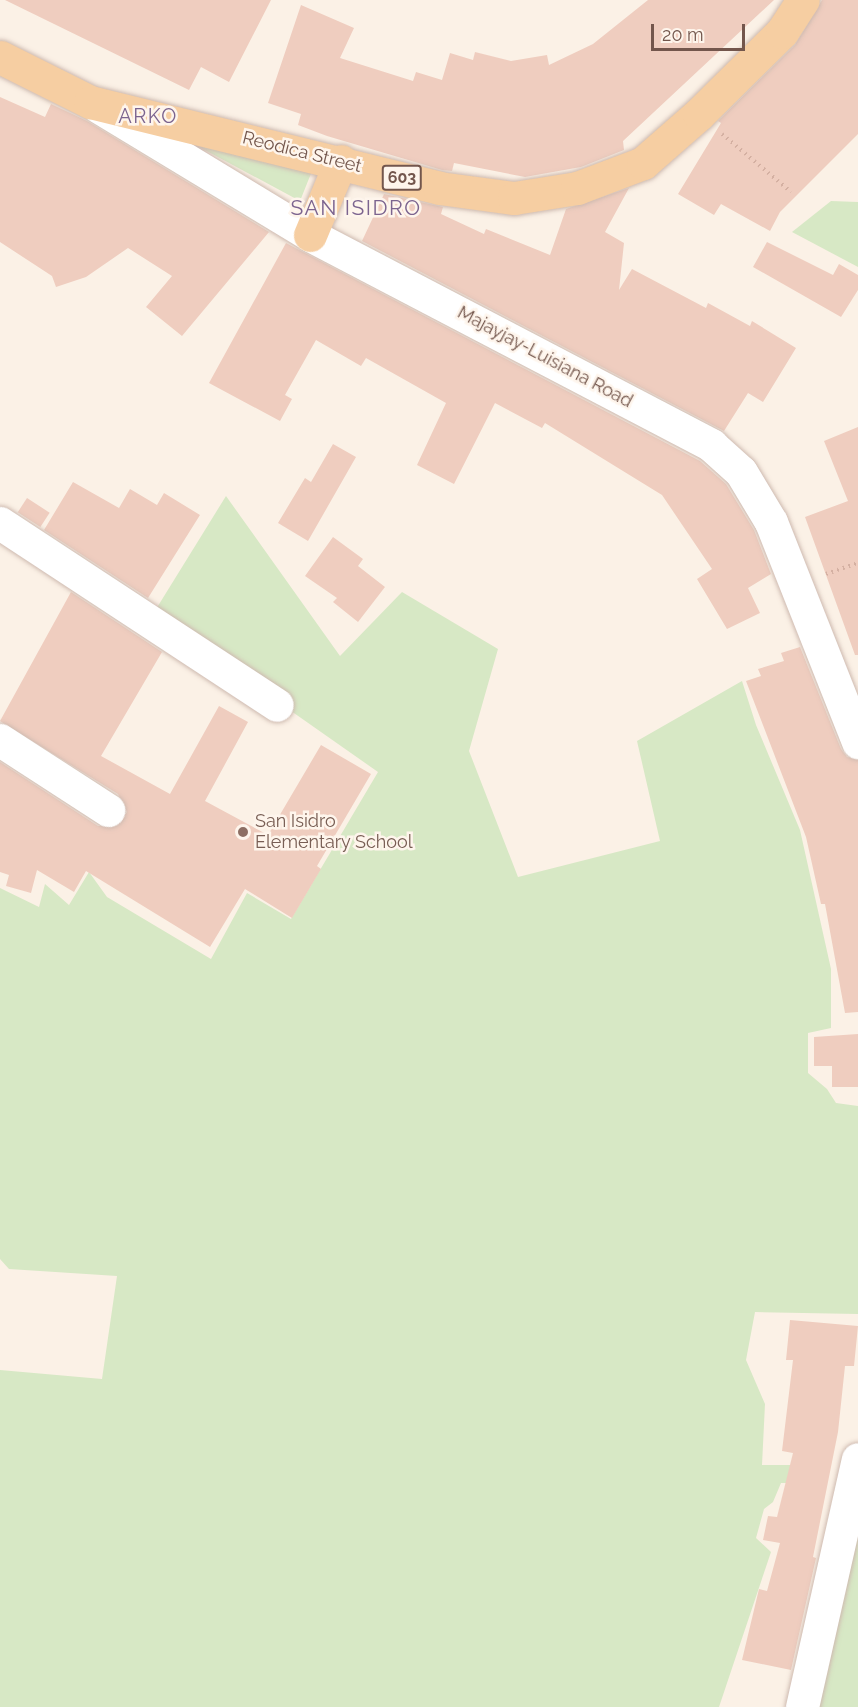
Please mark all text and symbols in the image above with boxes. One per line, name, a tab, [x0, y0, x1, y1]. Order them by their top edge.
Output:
scale bar	[654, 12, 748, 50]
text: 20 m	[662, 24, 704, 45]
district label: ARKO	[118, 104, 178, 128]
street label: Reodica Street	[240, 127, 364, 177]
road number: 603	[381, 165, 423, 191]
district label: SAN ISIDRO	[291, 195, 421, 221]
street label: Majayjay-Luisiana Road	[454, 302, 636, 412]
place label: San Isidro Elementary School	[255, 811, 413, 854]
marker: San Isidro Elementary School	[236, 825, 250, 839]

